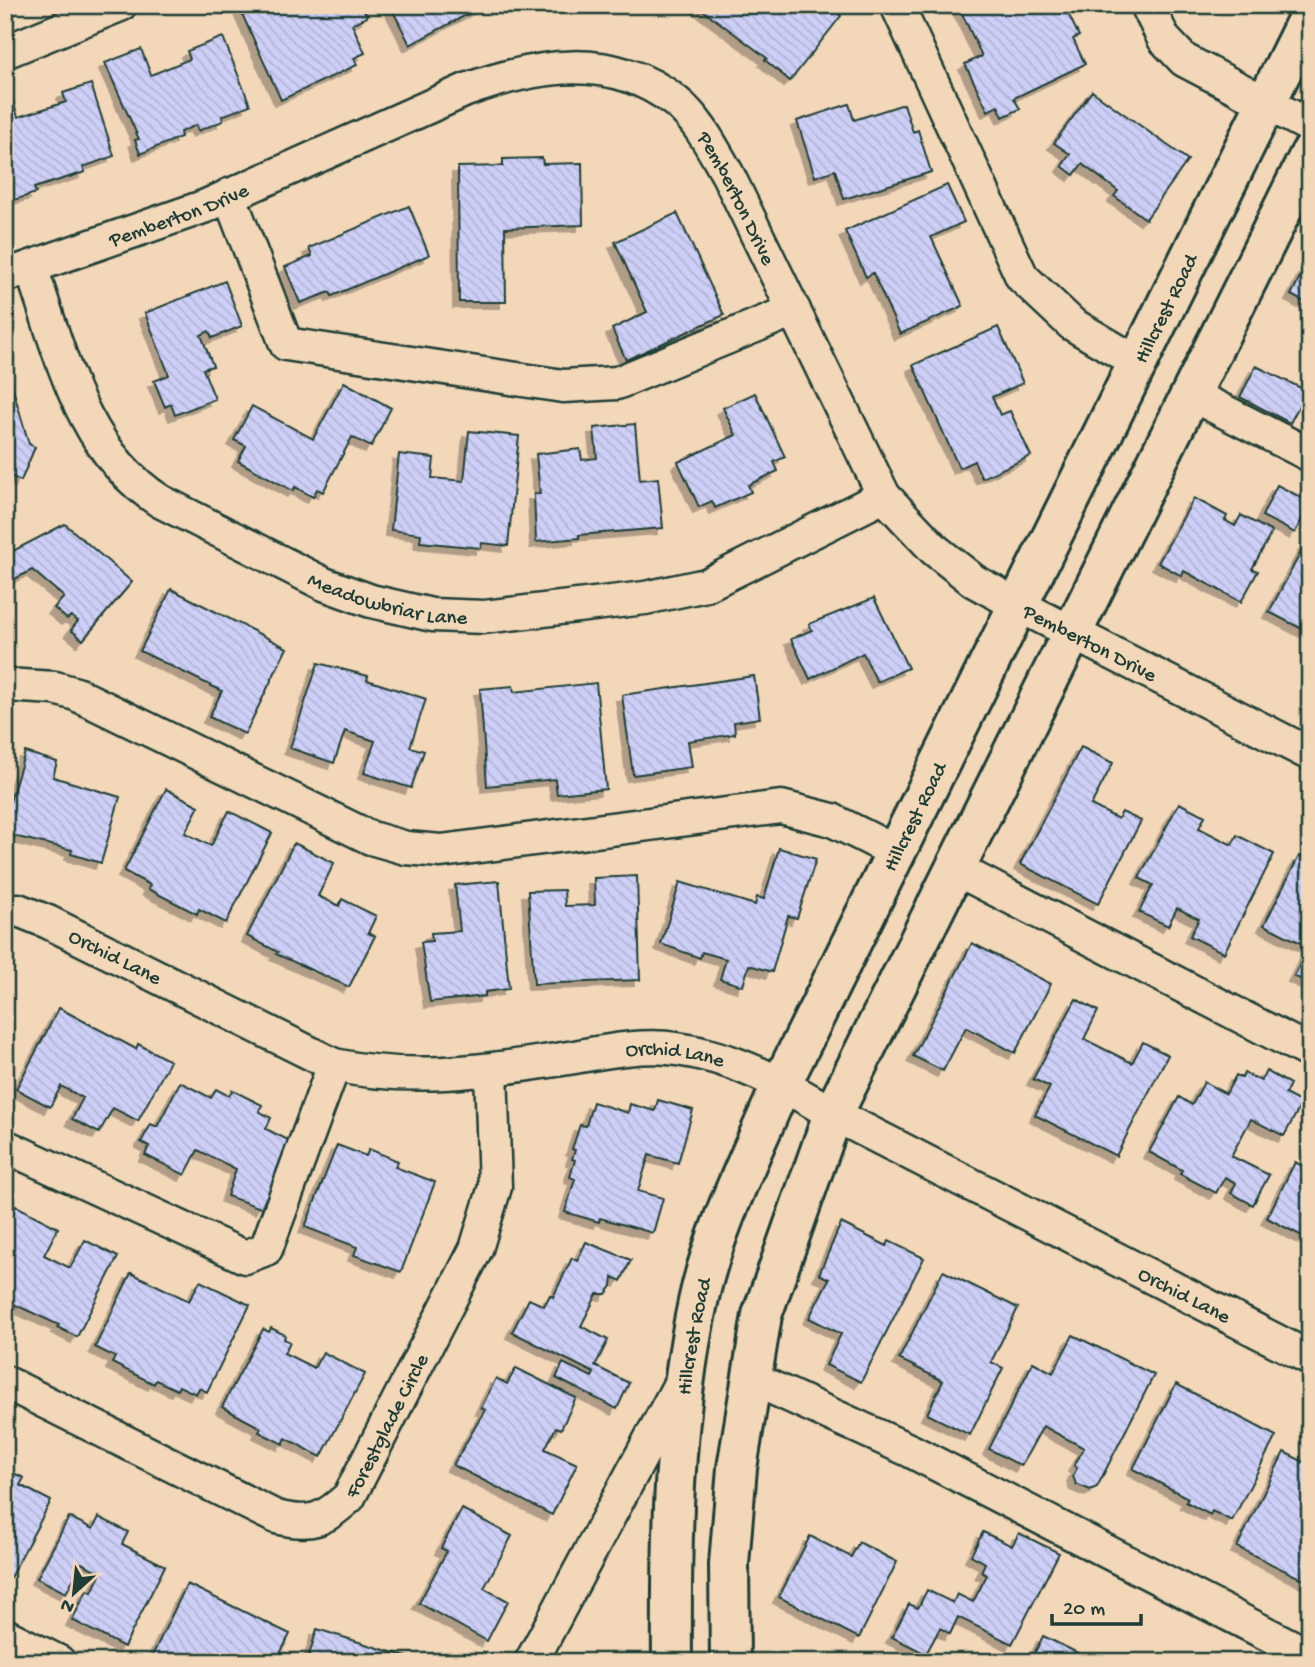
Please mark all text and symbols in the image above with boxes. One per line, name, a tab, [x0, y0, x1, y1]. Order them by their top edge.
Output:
street label: Pemberton Drive	[689, 127, 779, 271]
street label: Pemberton Drive	[105, 179, 254, 255]
street label: Hillcrest Road	[1130, 249, 1206, 368]
street label: Meadowbriar Lane	[303, 569, 469, 632]
street label: Pemberton Drive	[1017, 600, 1161, 690]
street label: Hillcrest Road	[879, 758, 955, 877]
street label: Orchid Lane	[64, 925, 166, 993]
street label: Orchid Lane	[625, 1038, 728, 1076]
street label: Orchid Lane	[1133, 1263, 1235, 1332]
street label: Hillcrest Road	[674, 1274, 720, 1397]
street label: Forestglade Circle	[341, 1349, 437, 1504]
north arrow	[38, 1558, 108, 1628]
scale bar	[1052, 1583, 1142, 1627]
text: N	[57, 1592, 79, 1618]
text: 20 m	[1063, 1598, 1105, 1623]

